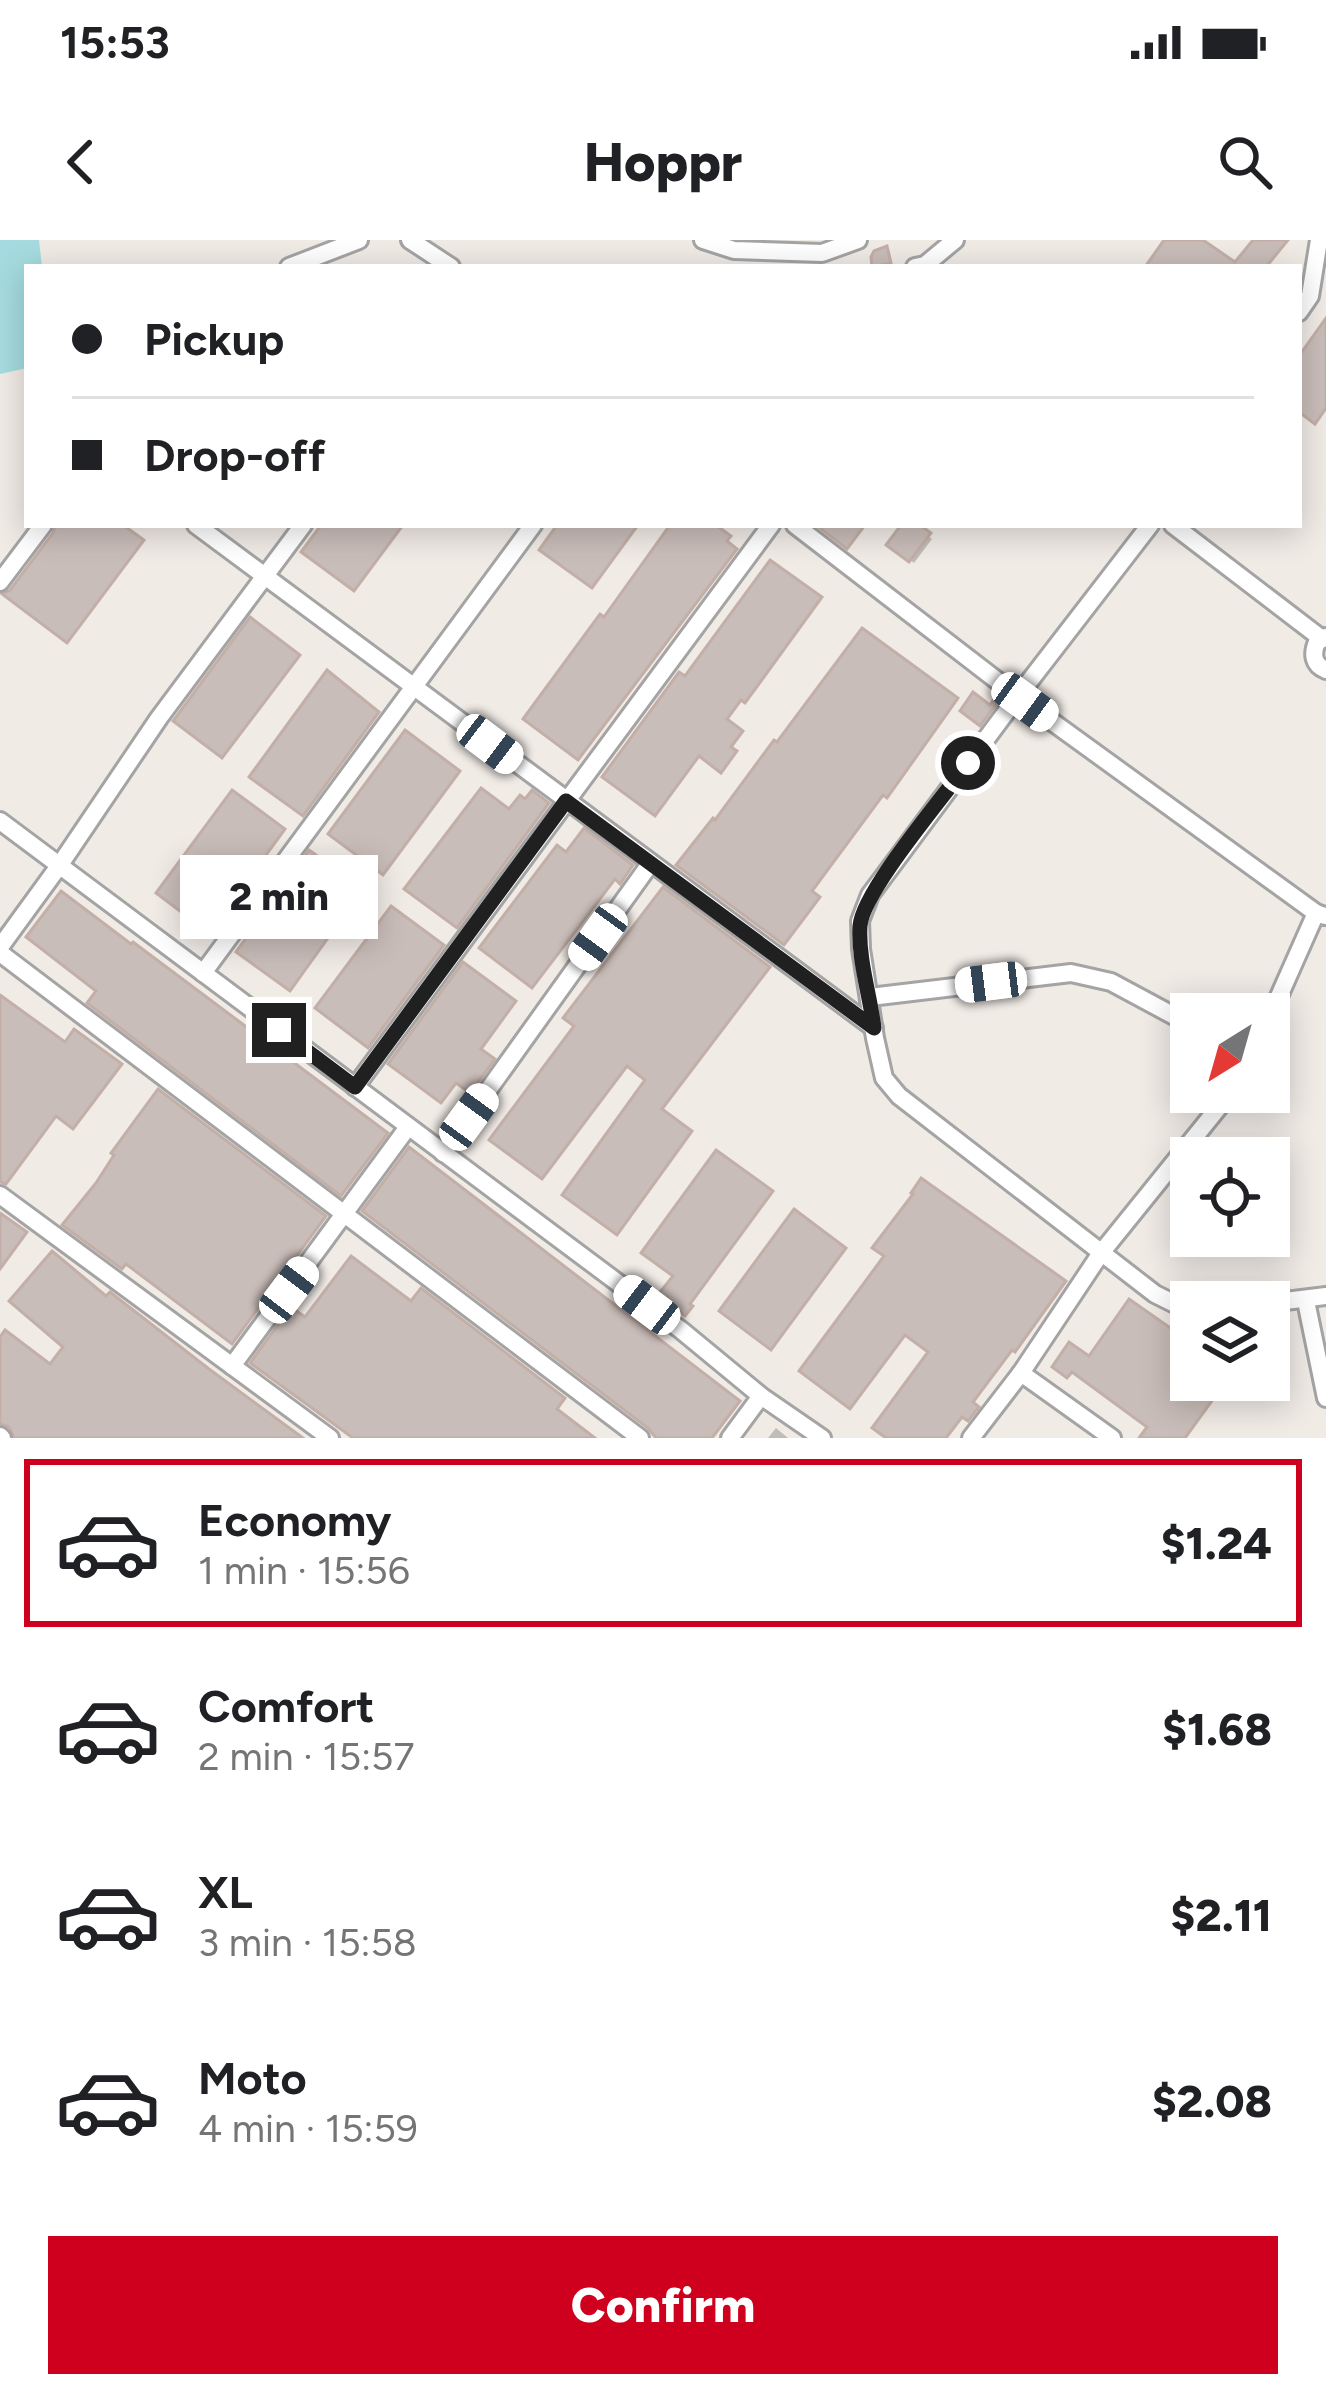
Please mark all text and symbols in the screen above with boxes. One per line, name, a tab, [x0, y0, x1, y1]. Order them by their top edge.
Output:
text: 15:53	[60, 15, 170, 69]
icon: back	[48, 129, 114, 195]
icon: search	[1212, 129, 1278, 195]
text: Hoppr	[584, 130, 742, 195]
text: Pickup	[144, 312, 284, 366]
text: Drop-off	[144, 428, 326, 482]
car	[985, 666, 1065, 738]
car	[450, 708, 530, 780]
route start	[941, 736, 995, 790]
callout: 2 min	[180, 856, 378, 940]
text: 2 min	[229, 873, 329, 920]
car	[562, 897, 634, 977]
car	[953, 960, 1029, 1004]
north arrow	[1170, 993, 1290, 1113]
map controls	[1170, 993, 1290, 1401]
route end	[252, 1003, 306, 1057]
car	[433, 1077, 505, 1157]
button: locate	[1170, 1137, 1290, 1257]
car	[253, 1250, 325, 1330]
car	[607, 1269, 687, 1341]
button: layers	[1170, 1281, 1290, 1401]
icon: car	[54, 1489, 162, 1597]
text: Economy	[198, 1493, 391, 1547]
text: $1.24	[1161, 1516, 1272, 1570]
text: 1 min · 15:56	[198, 1547, 410, 1594]
icon: car	[54, 1675, 162, 1783]
text: Comfort	[198, 1679, 374, 1733]
text: $1.68	[1162, 1702, 1272, 1756]
text: 2 min · 15:57	[198, 1733, 414, 1780]
icon: car	[54, 1861, 162, 1969]
text: XL	[198, 1865, 253, 1919]
text: $2.11	[1170, 1888, 1272, 1942]
text: 3 min · 15:58	[198, 1919, 417, 1966]
icon: car	[54, 2047, 162, 2155]
text: Moto	[198, 2051, 307, 2105]
text: $2.08	[1152, 2074, 1272, 2128]
text: 4 min · 15:59	[198, 2105, 418, 2152]
button: Confirm	[48, 2236, 1278, 2374]

